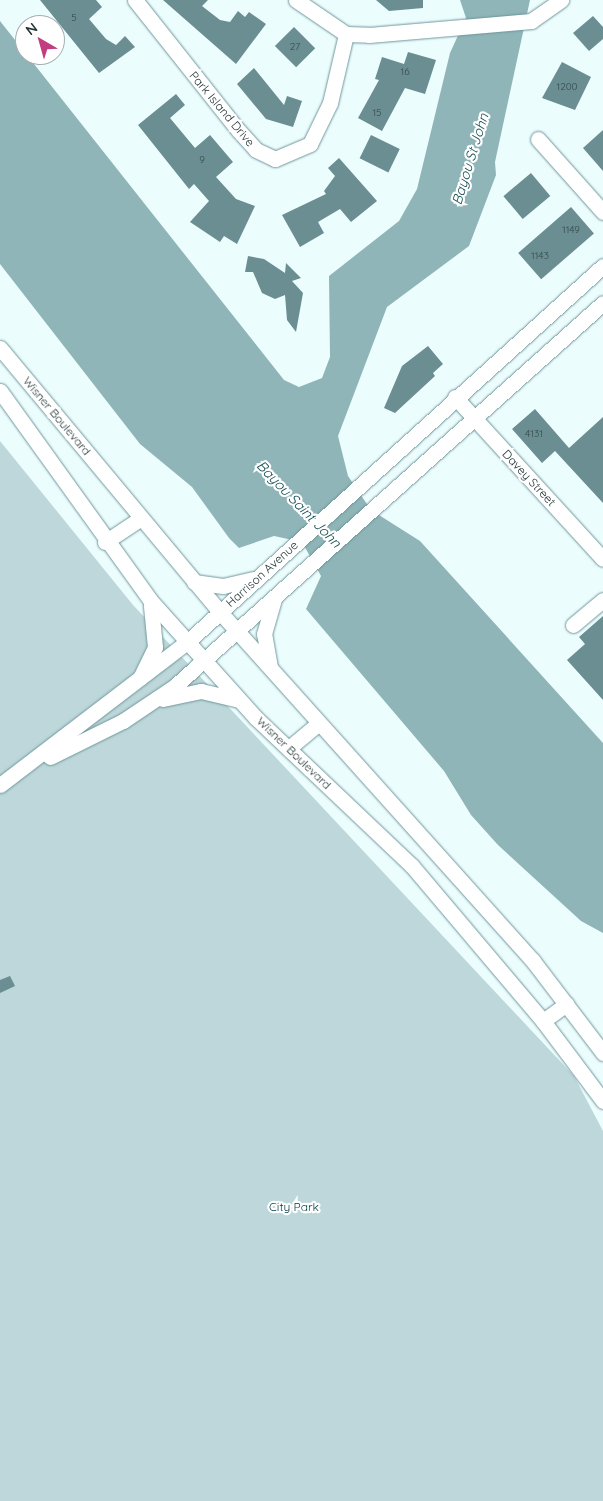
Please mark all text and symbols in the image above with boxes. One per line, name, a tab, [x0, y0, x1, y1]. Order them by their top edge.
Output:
house number: 5	[71, 12, 77, 24]
north arrow	[15, 15, 65, 65]
text: N	[22, 19, 41, 39]
house number: 27	[290, 41, 300, 53]
house number: 16	[400, 66, 410, 78]
street label: Park Island Drive	[186, 68, 258, 150]
house number: 1200	[556, 81, 578, 93]
house number: 15	[372, 107, 382, 119]
water label: Bayou St John	[448, 111, 492, 207]
house number: 9	[199, 154, 205, 166]
house number: 1149	[562, 224, 580, 236]
house number: 1143	[531, 250, 549, 262]
street label: Wisner Boulevard	[20, 374, 94, 458]
house number: 4131	[525, 428, 543, 440]
street label: Davey Street	[499, 447, 559, 509]
water label: Bayou Saint John	[253, 457, 345, 551]
street label: Harrison Avenue	[223, 538, 301, 610]
street label: Wisner Boulevard	[254, 714, 334, 792]
park label: City Park	[269, 1200, 319, 1214]

